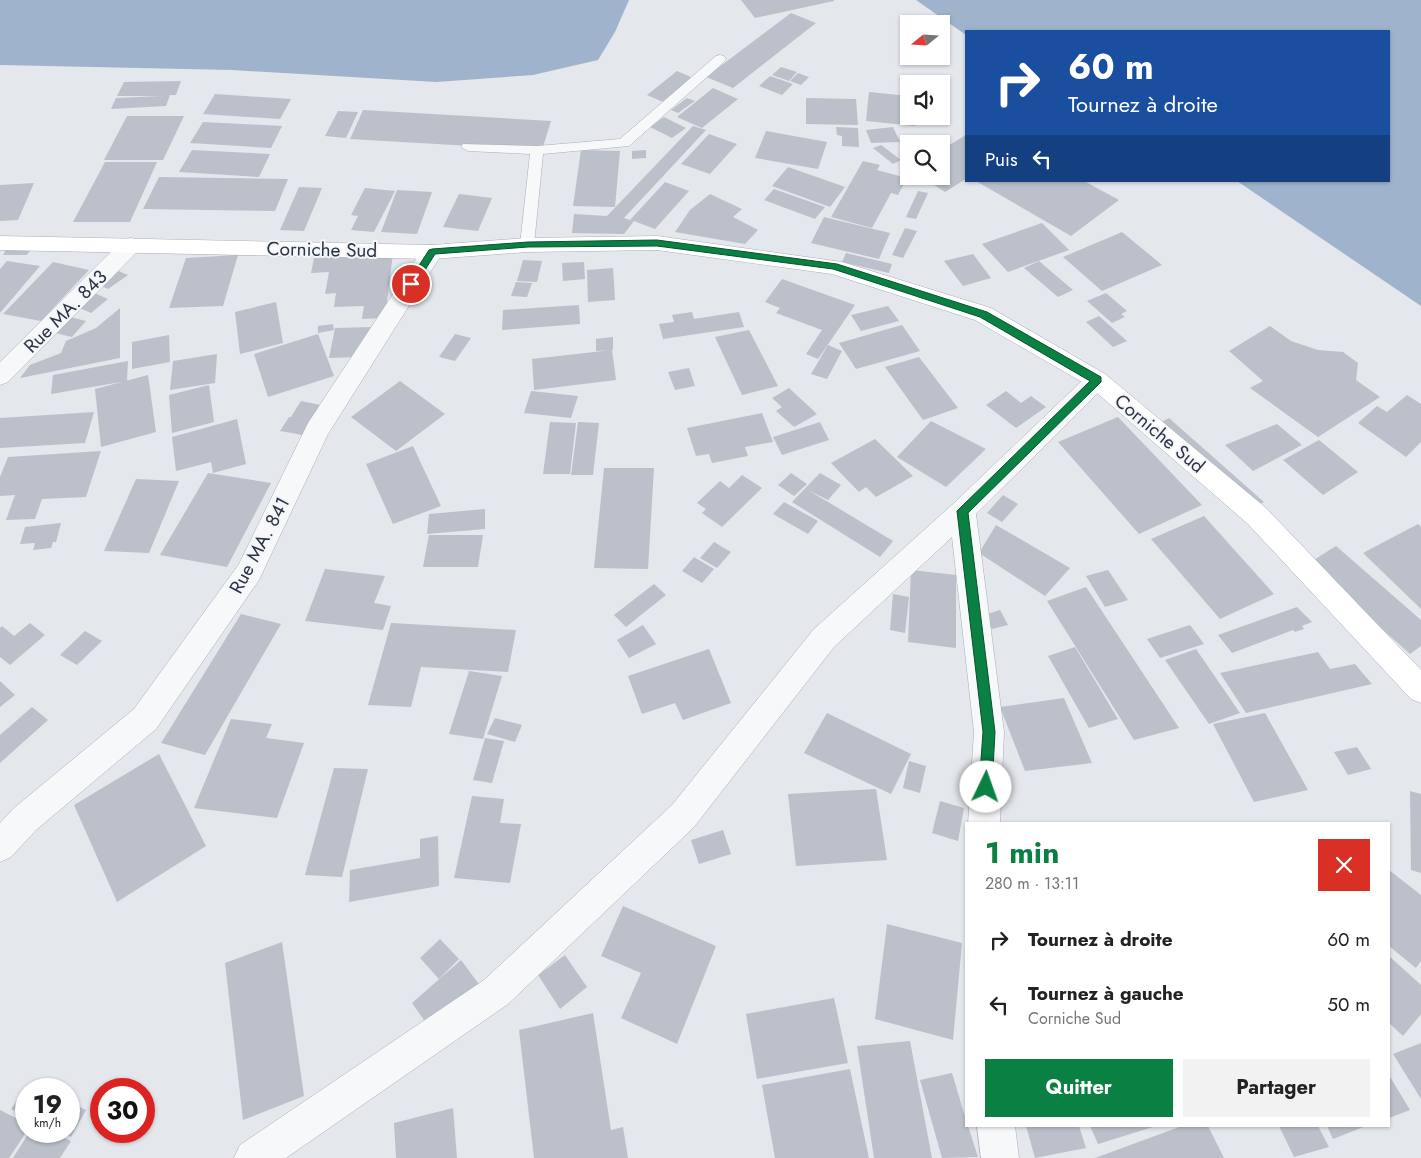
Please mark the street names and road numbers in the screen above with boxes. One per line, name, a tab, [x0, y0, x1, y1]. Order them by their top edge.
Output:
street label: Corniche Sud	[266, 235, 378, 264]
street label: Rue MA. 843	[18, 264, 113, 359]
street label: Corniche Sud	[1109, 387, 1211, 479]
street label: Rue MA. 841	[223, 492, 296, 598]

